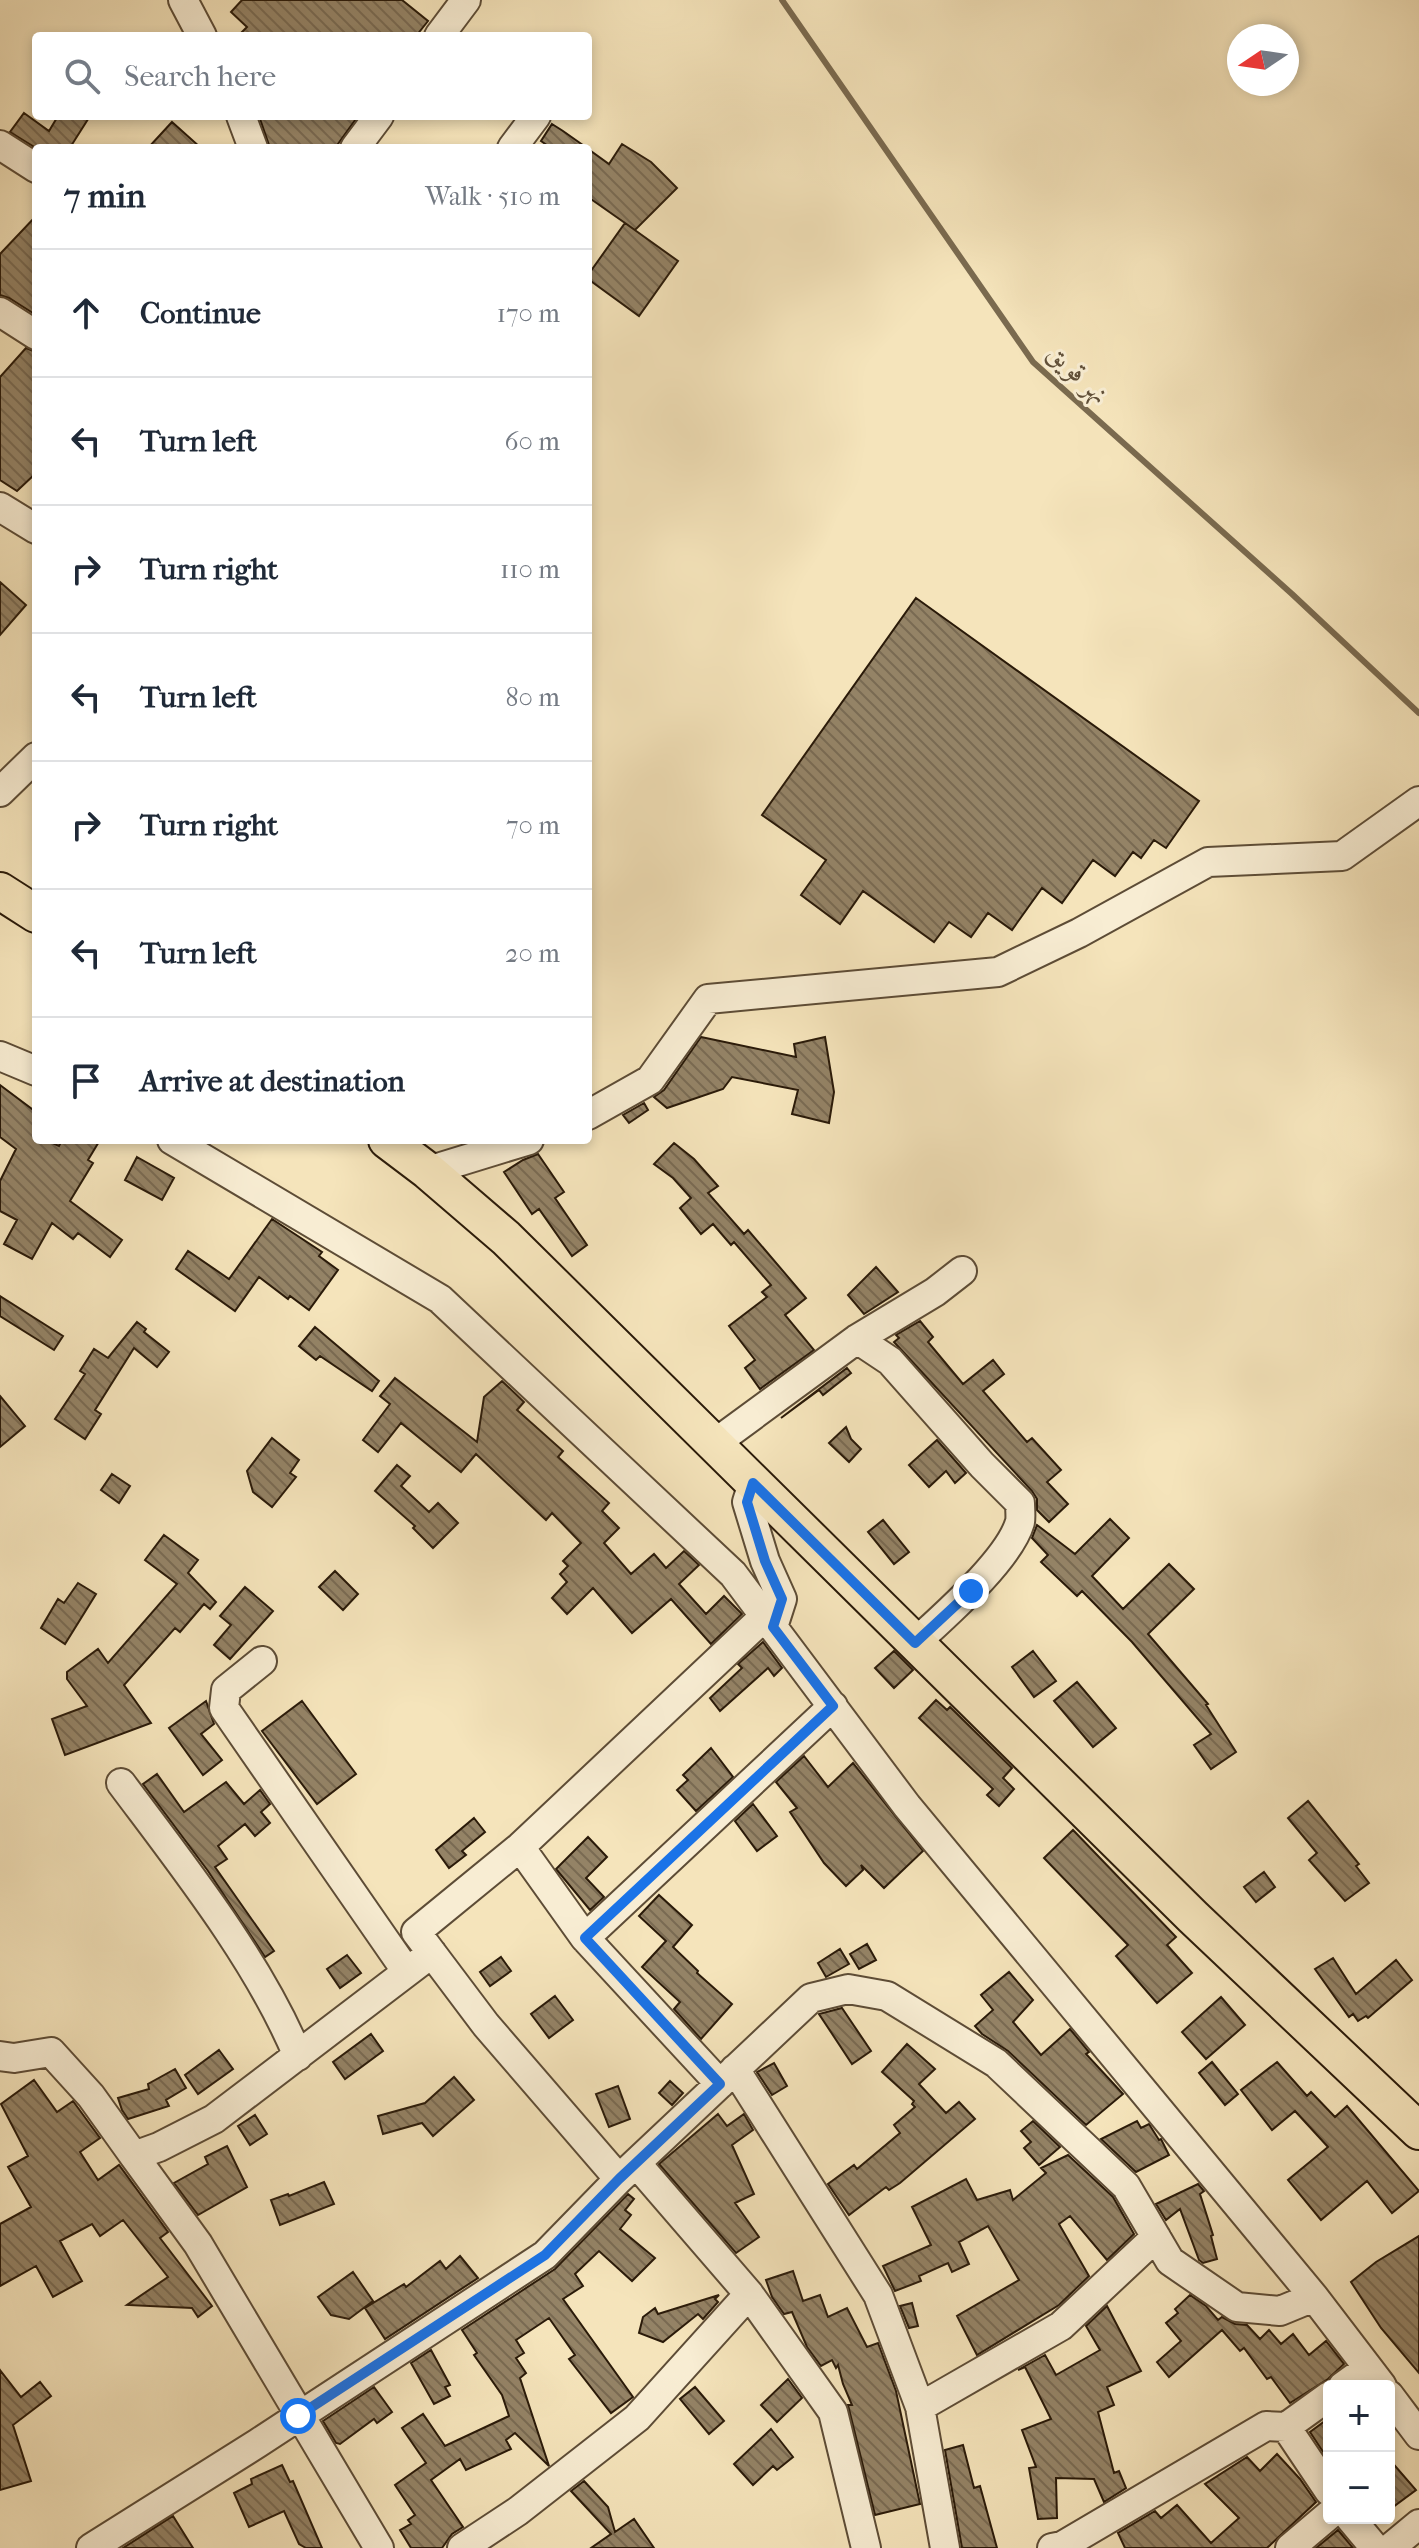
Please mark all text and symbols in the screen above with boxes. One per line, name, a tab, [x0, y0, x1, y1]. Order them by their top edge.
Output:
north arrow	[1227, 24, 1299, 96]
search box	[32, 32, 592, 120]
icon: search	[60, 54, 104, 98]
text: Search here	[124, 59, 276, 94]
text: 7 min	[64, 176, 146, 216]
text: Walk · 510 m	[425, 181, 560, 212]
icon: ahead	[64, 291, 108, 335]
text: Continue	[140, 296, 261, 331]
text: 170 m	[497, 298, 560, 329]
water label: نهر قويق	[1039, 335, 1117, 412]
icon: left	[64, 419, 108, 463]
text: Turn left	[140, 424, 257, 459]
text: 60 m	[504, 426, 560, 457]
icon: right	[64, 547, 108, 591]
text: Turn right	[140, 552, 278, 587]
text: 110 m	[500, 554, 560, 585]
icon: left	[64, 675, 108, 719]
text: Turn left	[140, 680, 257, 715]
text: 80 m	[505, 682, 560, 713]
icon: right	[64, 803, 108, 847]
text: Turn right	[140, 808, 278, 843]
text: 70 m	[506, 810, 560, 841]
icon: left	[64, 931, 108, 975]
text: Turn left	[140, 936, 257, 971]
text: 20 m	[505, 938, 560, 969]
icon: arrive	[64, 1059, 108, 1103]
text: Arrive at destination	[140, 1064, 405, 1099]
route end	[953, 1573, 989, 1609]
map controls	[1323, 2380, 1395, 2524]
button: +	[1323, 2380, 1395, 2452]
route start	[280, 2398, 316, 2434]
button: −	[1323, 2452, 1395, 2524]

